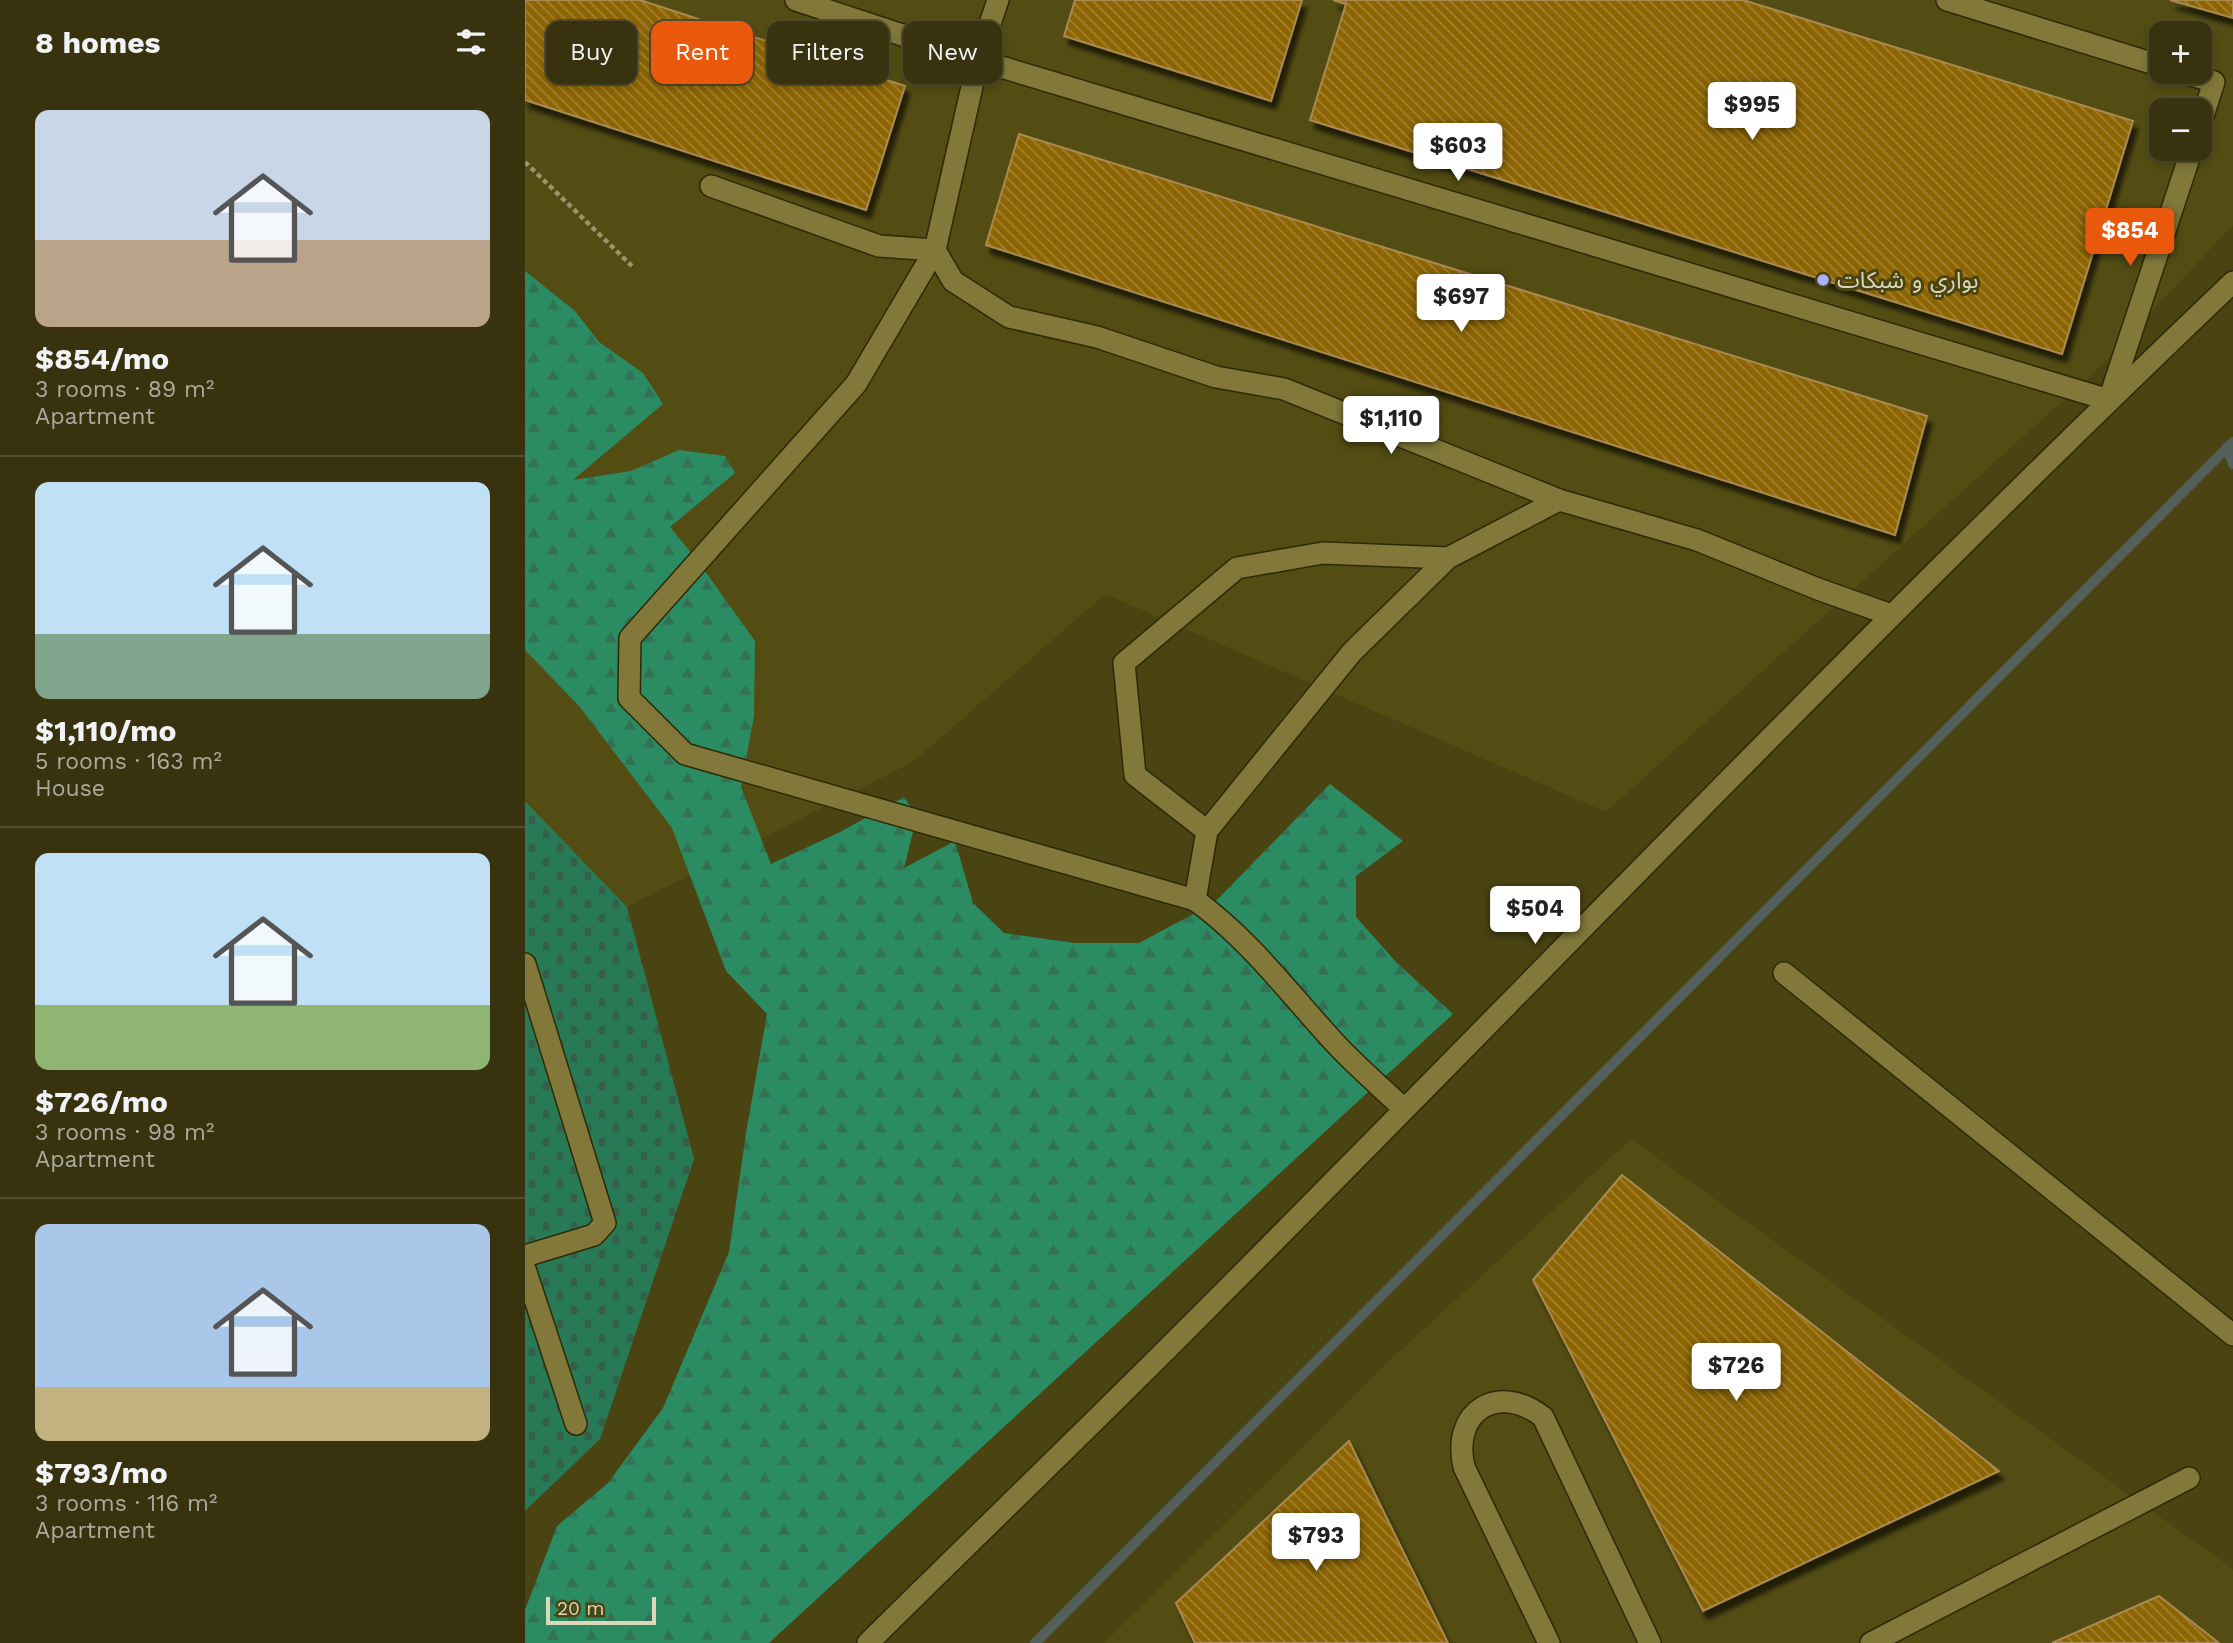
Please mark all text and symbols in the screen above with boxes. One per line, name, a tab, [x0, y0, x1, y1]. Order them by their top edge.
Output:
chip: Buy	[546, 21, 637, 84]
chip: Rent	[651, 21, 753, 84]
chip: Filters	[767, 21, 889, 84]
chip: New	[903, 21, 1002, 84]
map controls	[2149, 21, 2212, 161]
button: +	[2149, 21, 2212, 84]
icon: filters	[452, 23, 490, 61]
text: 8 homes	[35, 25, 161, 60]
pin: $995	[1711, 82, 1793, 142]
text: $995	[1724, 91, 1780, 118]
button: −	[2149, 98, 2212, 161]
pin: $603	[1417, 124, 1499, 183]
text: $603	[1429, 132, 1487, 159]
icon: home	[200, 155, 326, 281]
pin: $854	[2089, 208, 2171, 268]
text: $854	[2101, 217, 2159, 244]
place label: بواري و شبكات	[1837, 267, 1979, 297]
marker: بواري و شبكات	[1815, 272, 1831, 288]
pin: $697	[1420, 274, 1502, 334]
text: $697	[1433, 283, 1489, 310]
text: $854/mo	[35, 341, 169, 376]
text: 3 rooms · 89 m²	[35, 376, 214, 403]
pin: $1,110	[1334, 396, 1448, 456]
text: Apartment	[35, 403, 155, 430]
text: $1,110	[1359, 405, 1423, 432]
icon: home	[200, 527, 326, 653]
text: $1,110/mo	[35, 713, 177, 748]
text: 5 rooms · 163 m²	[35, 748, 222, 775]
text: House	[35, 775, 105, 802]
pin: $504	[1494, 886, 1576, 946]
text: $504	[1506, 895, 1564, 922]
icon: home	[200, 898, 326, 1024]
text: $726/mo	[35, 1084, 168, 1119]
text: 3 rooms · 98 m²	[35, 1119, 214, 1146]
text: Apartment	[35, 1146, 155, 1173]
icon: home	[200, 1269, 326, 1395]
pin: $726	[1695, 1344, 1777, 1403]
text: $726	[1708, 1352, 1764, 1379]
text: $793/mo	[35, 1455, 168, 1490]
text: 3 rooms · 116 m²	[35, 1490, 217, 1517]
pin: $793	[1275, 1514, 1357, 1573]
text: Apartment	[35, 1517, 155, 1544]
text: $793	[1288, 1522, 1344, 1549]
scale bar	[546, 1594, 656, 1626]
text: 20 m	[557, 1597, 604, 1620]

